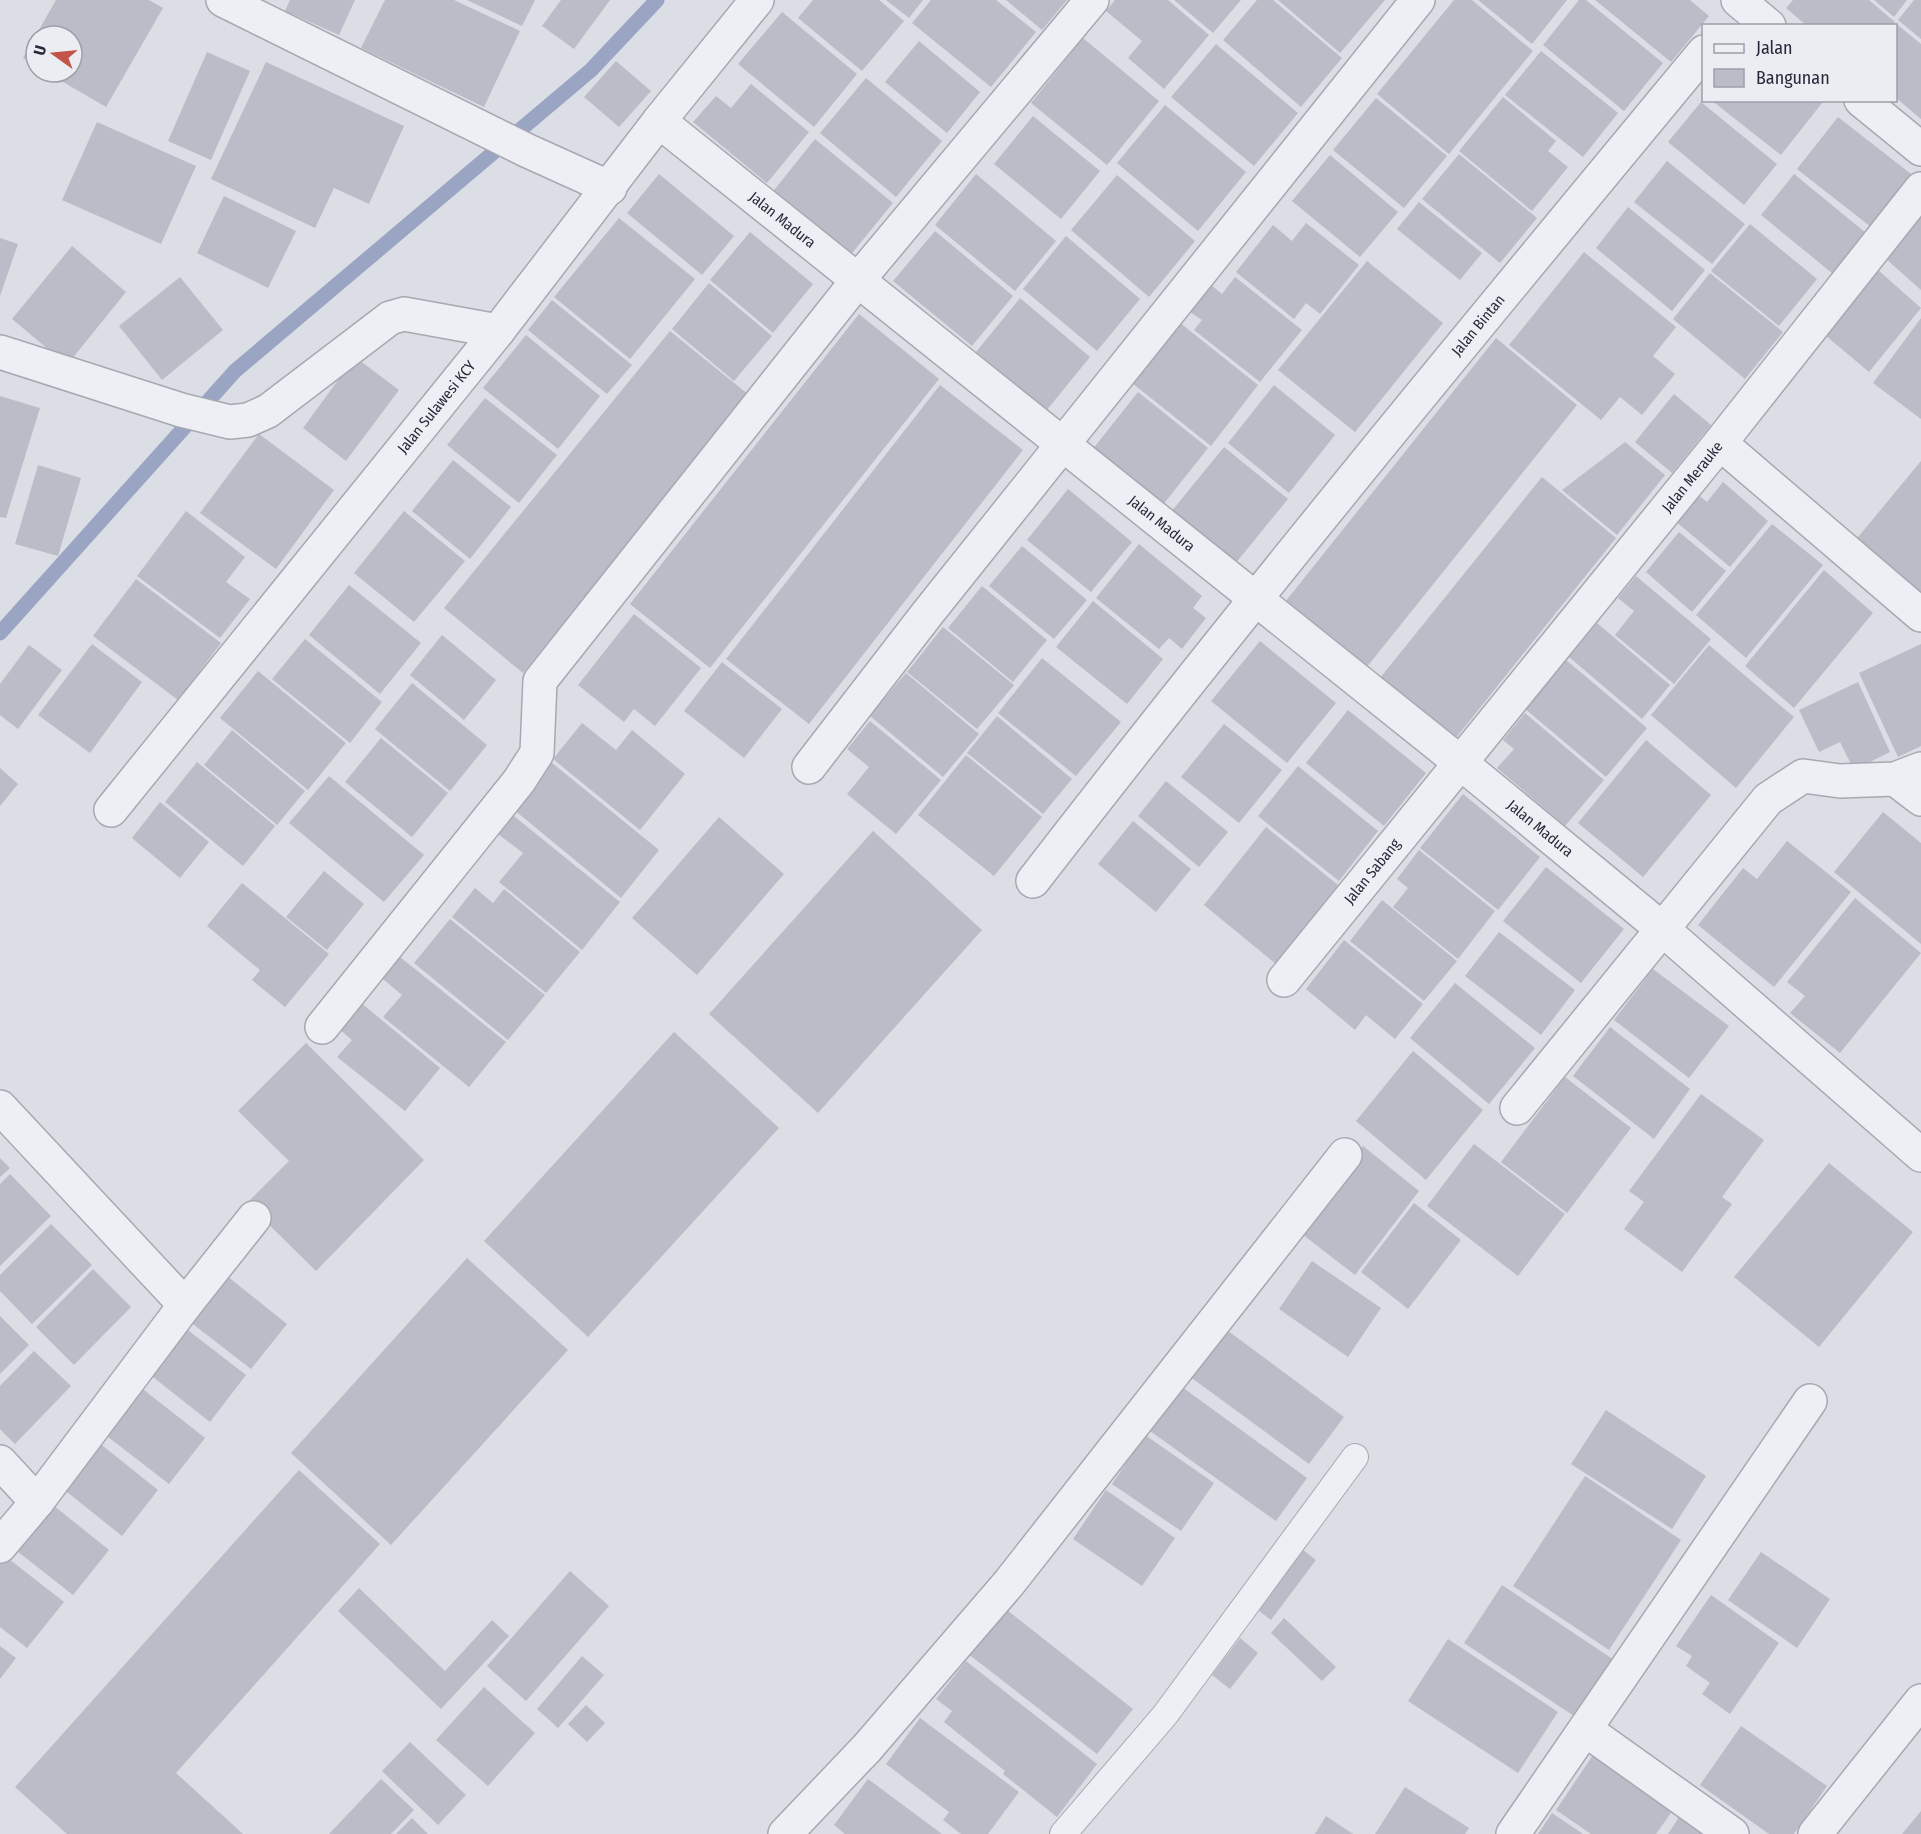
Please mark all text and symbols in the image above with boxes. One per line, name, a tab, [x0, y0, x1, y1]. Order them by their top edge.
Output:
north arrow	[24, 24, 84, 84]
legend	[1702, 24, 1897, 102]
text: Jalan	[1756, 37, 1793, 59]
text: U	[30, 43, 50, 57]
text: Bangunan	[1756, 67, 1830, 89]
street label: Jalan Madura	[745, 188, 819, 252]
street label: Jalan Bintan	[1448, 291, 1509, 360]
street label: Jalan Sulawesi KCY	[394, 357, 480, 457]
street label: Jalan Merauke	[1658, 438, 1727, 516]
street label: Jalan Madura	[1125, 491, 1199, 556]
street label: Jalan Madura	[1504, 796, 1577, 861]
street label: Jalan Sabang	[1340, 835, 1404, 908]

